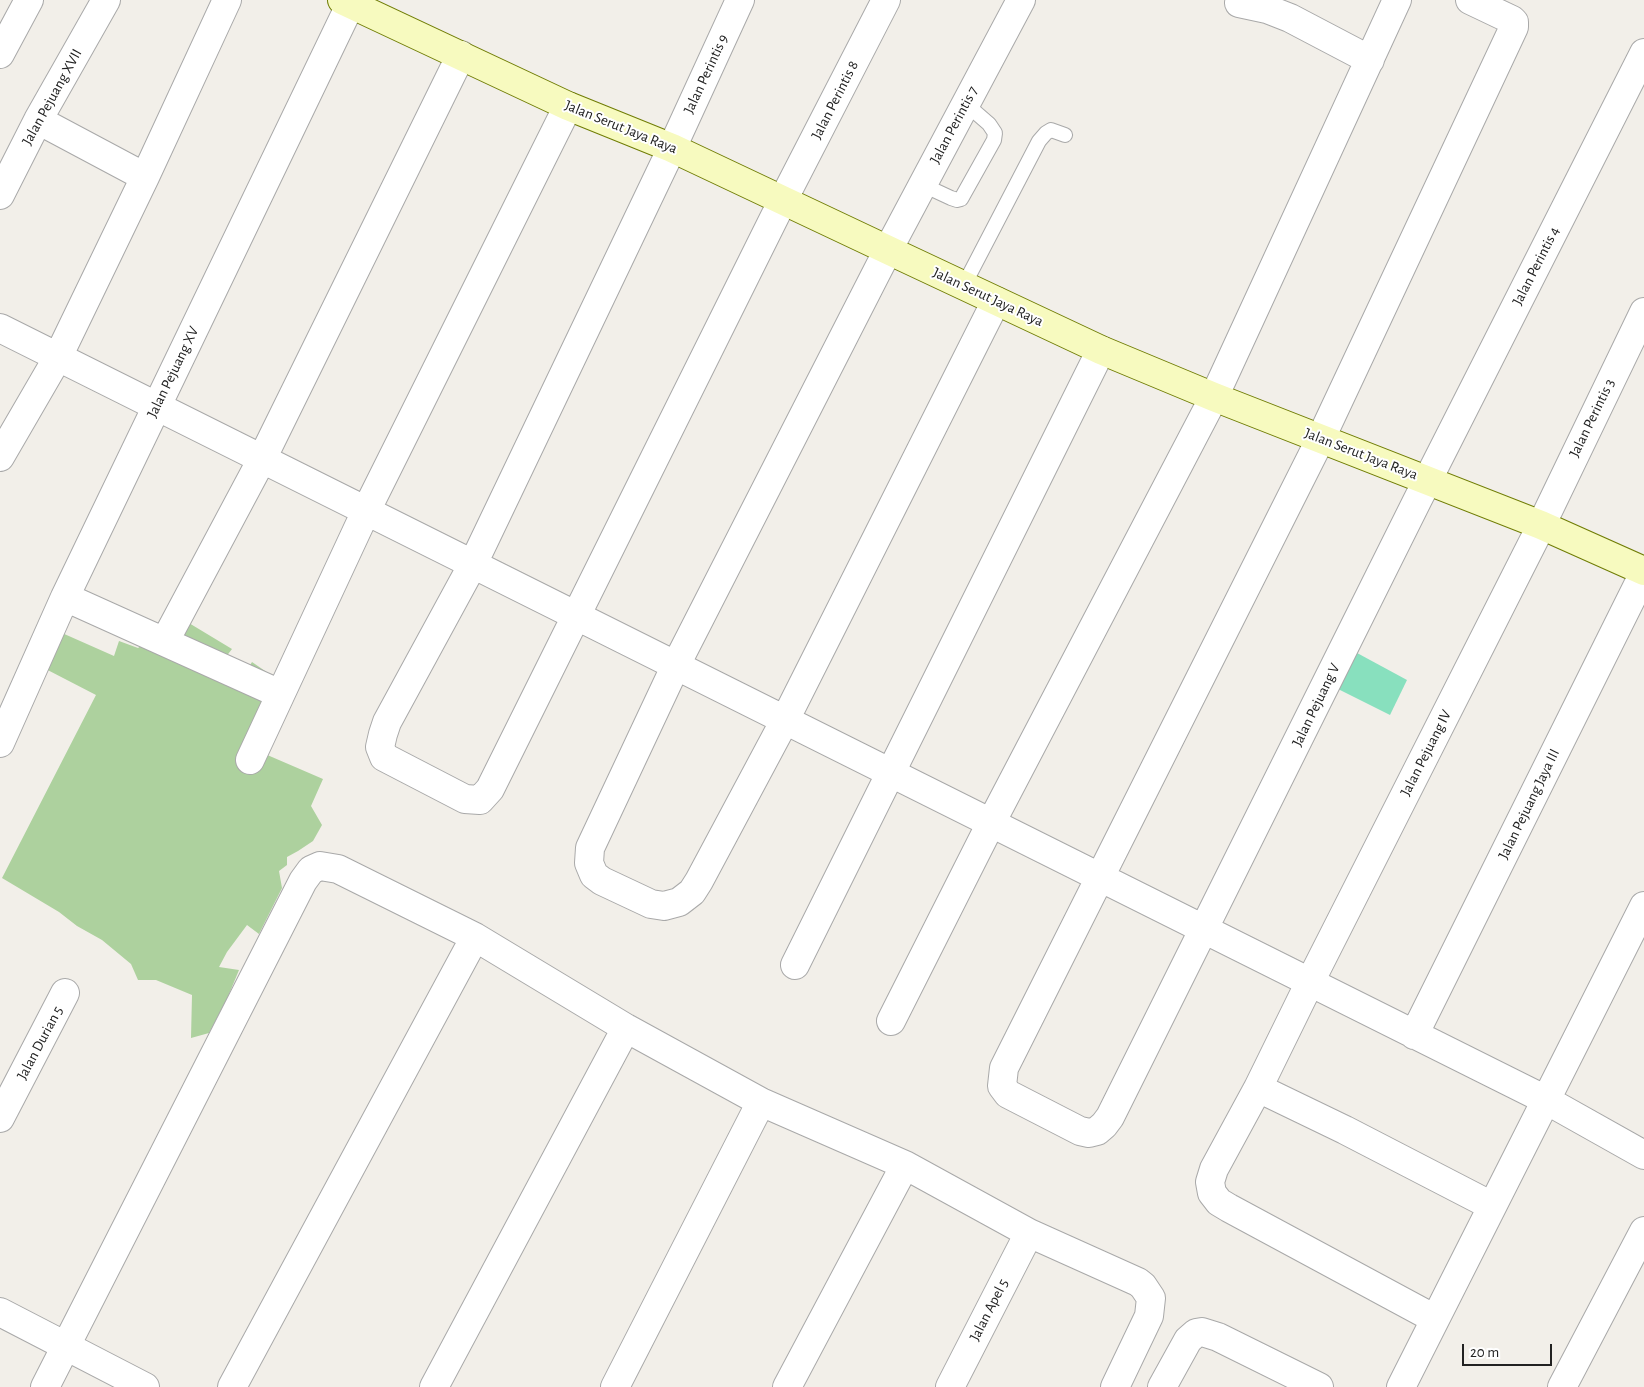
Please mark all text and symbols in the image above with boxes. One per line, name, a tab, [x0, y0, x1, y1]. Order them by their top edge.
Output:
street label: Jalan Perintis 9	[680, 31, 732, 117]
street label: Jalan Pejuang XVII	[18, 46, 86, 148]
street label: Jalan Perintis 8	[807, 58, 863, 142]
street label: Jalan Perintis 7	[926, 83, 982, 167]
street label: Jalan Serut Jaya Raya	[562, 96, 680, 158]
street label: Jalan Perintis 4	[1508, 224, 1564, 308]
street label: Jalan Serut Jaya Raya	[930, 263, 1046, 331]
street label: Jalan Pejuang XV	[143, 323, 203, 421]
street label: Jalan Perintis 3	[1565, 376, 1619, 460]
street label: Jalan Serut Jaya Raya	[1302, 424, 1420, 484]
street label: Jalan Pejuang V	[1288, 660, 1344, 750]
street label: Jalan Pejuang IV	[1397, 707, 1455, 799]
street label: Jalan Pejuang Jaya III	[1494, 746, 1564, 862]
street label: Jalan Durian 5	[13, 1003, 67, 1083]
street label: Jalan Apel 5	[966, 1276, 1012, 1344]
scale bar	[1464, 1334, 1554, 1366]
text: 20 m	[1470, 1345, 1499, 1360]

